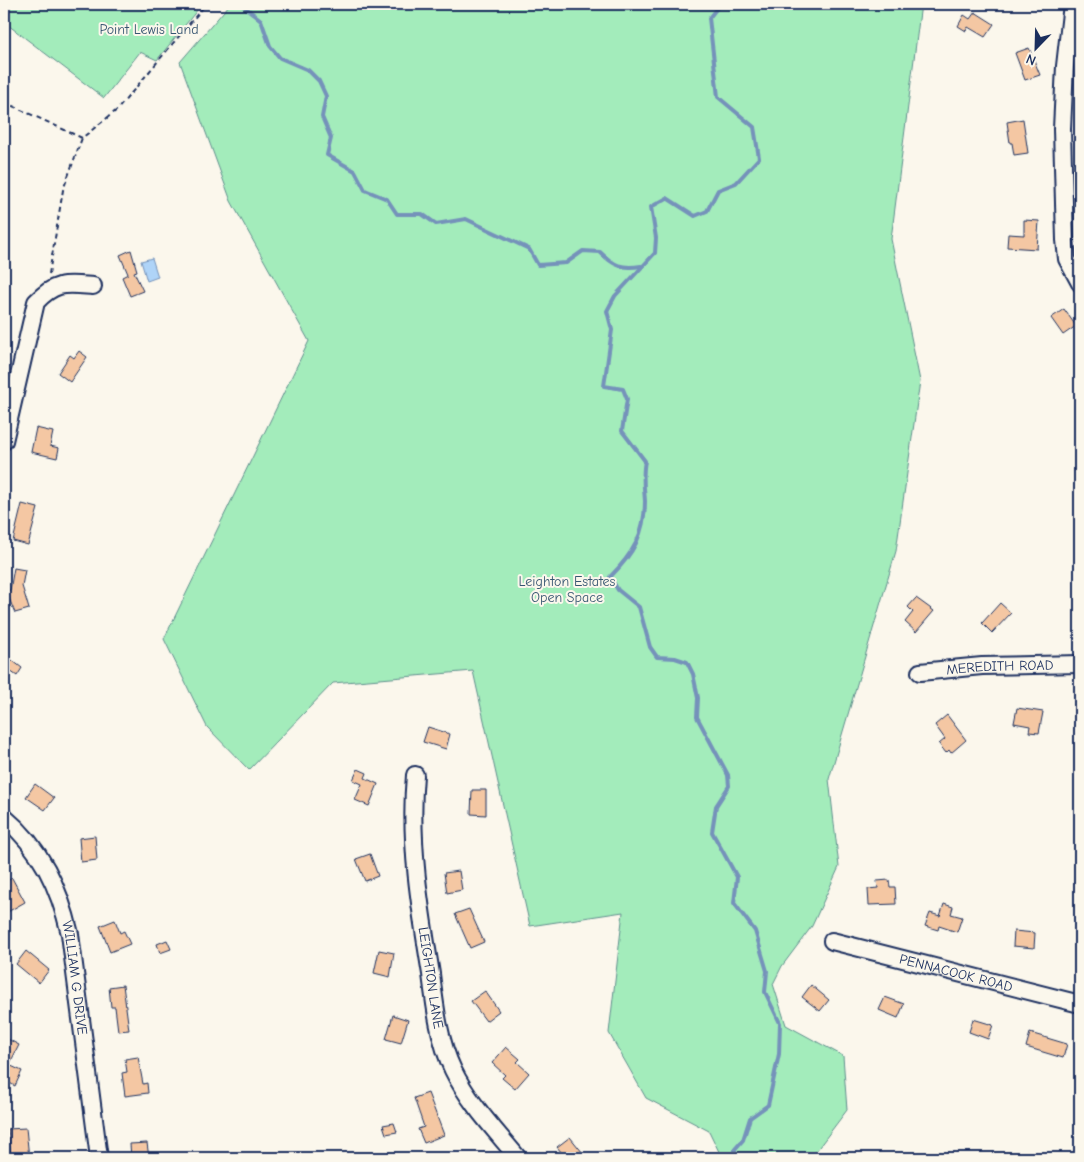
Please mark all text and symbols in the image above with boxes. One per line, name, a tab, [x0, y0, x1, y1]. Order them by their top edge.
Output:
park label: Point Lewis Land	[99, 21, 199, 38]
north arrow	[1012, 22, 1062, 72]
text: N	[1024, 50, 1039, 69]
park label: Leighton Estates Open Space	[519, 573, 616, 606]
street label: MEREDITH ROAD	[945, 657, 1054, 678]
street label: WILLIAM G DRIVE	[58, 919, 91, 1036]
street label: LEIGHTON LANE	[414, 926, 447, 1030]
street label: PENNACOOK ROAD	[897, 950, 1015, 996]

